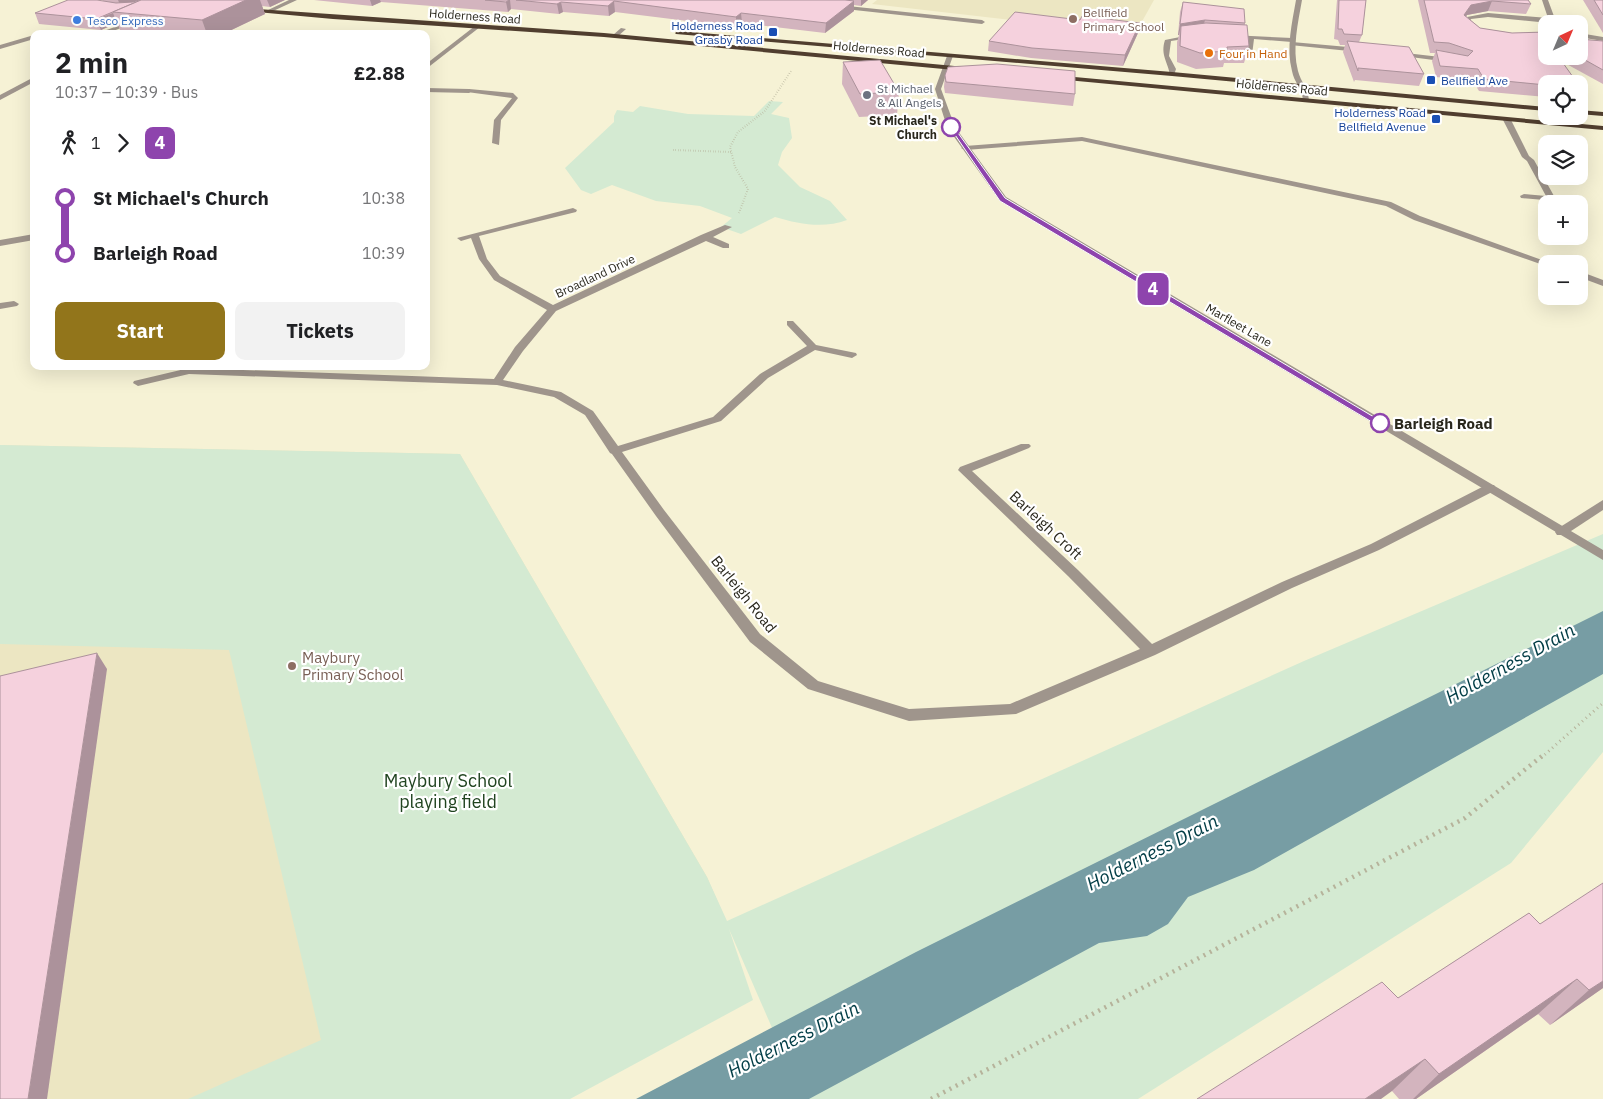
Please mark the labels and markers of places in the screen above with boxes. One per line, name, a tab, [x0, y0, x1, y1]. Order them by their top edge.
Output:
place label: Bellfield Primary School	[1083, 5, 1164, 34]
place label: Tesco Express	[87, 13, 164, 28]
marker: Bellfield Primary School	[1067, 13, 1079, 25]
marker: Tesco Express	[71, 14, 83, 26]
place label: Holderness Road Grasby Road	[671, 18, 763, 47]
marker: Holderness Road Grasby Road	[767, 26, 779, 38]
place label: Four in Hand	[1219, 46, 1288, 61]
marker: Four in Hand	[1203, 47, 1215, 59]
place label: Bellfield Ave	[1441, 73, 1509, 88]
marker: Bellfield Ave	[1425, 74, 1437, 86]
place label: St Michael & All Angels	[877, 81, 942, 110]
marker: St Michael & All Angels	[861, 89, 873, 101]
place label: Holderness Road Bellfield Avenue	[1334, 105, 1426, 134]
place label: St Michael's Church	[869, 113, 937, 142]
marker: Holderness Road Bellfield Avenue	[1430, 113, 1442, 125]
marker: St Michael's Church	[941, 117, 961, 137]
marker: Barleigh Road	[1370, 413, 1390, 433]
place label: Barleigh Road	[1394, 414, 1493, 433]
place label: Maybury Primary School	[302, 648, 404, 684]
marker: Maybury Primary School	[286, 660, 298, 672]

